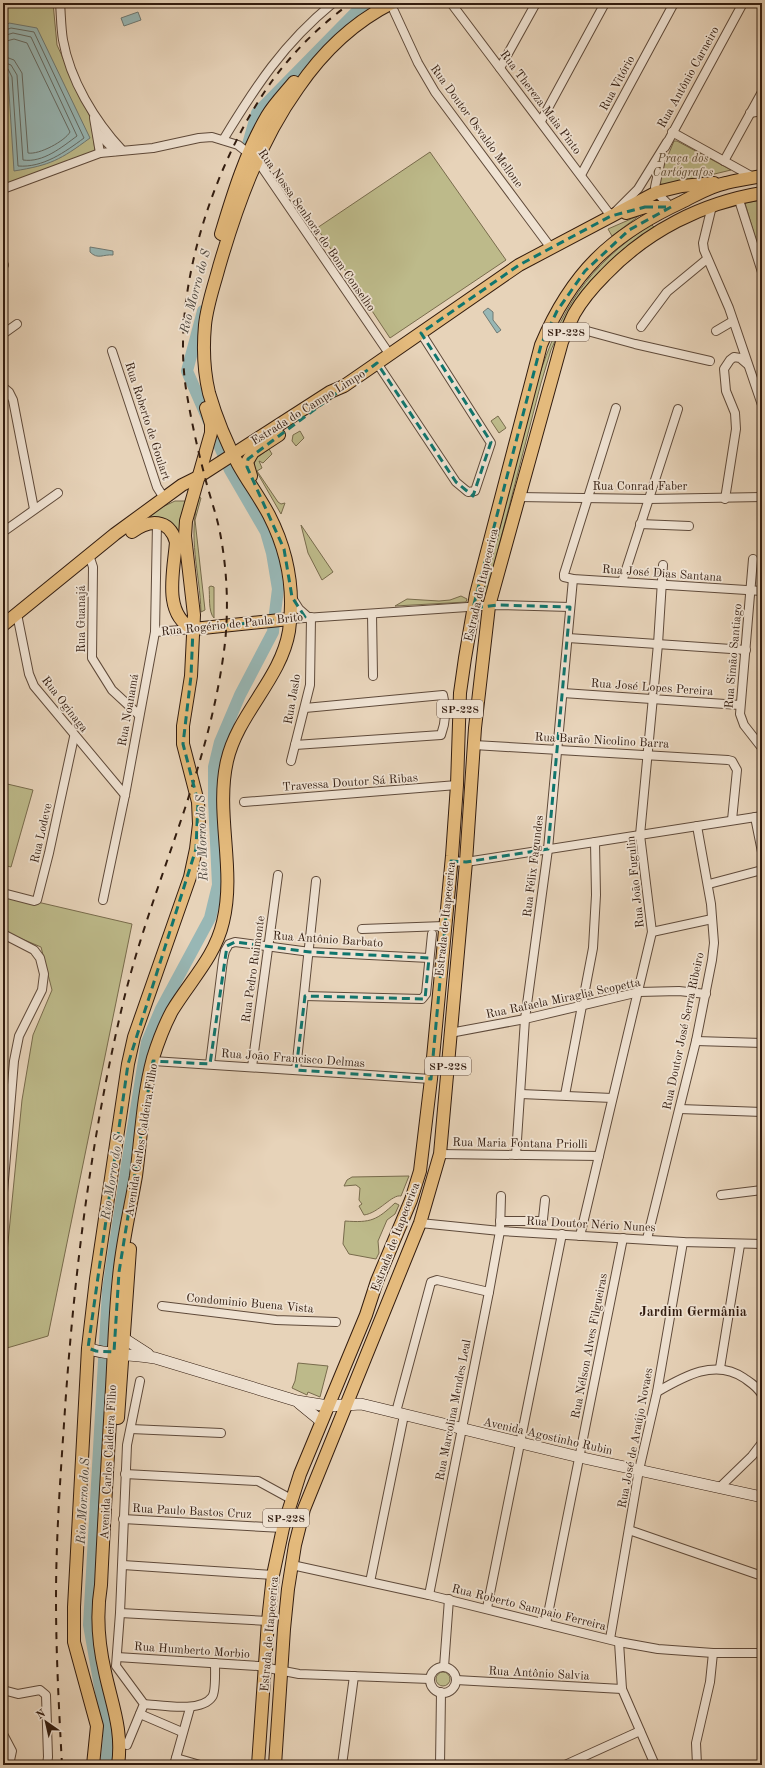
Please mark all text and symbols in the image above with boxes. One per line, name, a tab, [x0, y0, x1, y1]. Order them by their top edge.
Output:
street label: Rua Antônio Carneiro	[656, 25, 722, 130]
street label: Rua Thereza Maia Pinto	[497, 48, 583, 157]
street label: Rua Vitório	[598, 54, 637, 113]
street label: Rua Doutor Osvaldo Mellone	[428, 63, 525, 191]
street label: Rua Nossa Senhora do Bom Conselho	[255, 147, 377, 314]
park label: Praça dos Cartógrafos	[653, 153, 713, 179]
water label: Rio Morro do S	[178, 247, 213, 336]
road number: SP-228	[543, 323, 589, 341]
street label: Rua Roberto de Goulart	[122, 361, 172, 482]
street label: Estrada do Campo Limpo	[250, 368, 368, 448]
street label: Rua Conrad Faber	[592, 481, 688, 493]
street label: Estrada de Itapecerica	[463, 527, 501, 643]
street label: Rua José Dias Santana	[602, 564, 722, 584]
street label: Rua Guanajá	[76, 585, 88, 653]
street label: Rua Simão Santiago	[723, 603, 745, 709]
street label: Rua Rogério de Paula Brito	[161, 612, 304, 638]
street label: Rua Noanamá	[117, 673, 141, 747]
street label: Rua Jaslo	[283, 673, 303, 725]
street label: Rua Oginaga	[39, 674, 90, 735]
street label: Rua José Lopes Pereira	[590, 678, 714, 698]
road number: SP-228	[437, 700, 483, 718]
street label: Rua Barão Nicolino Barra	[534, 731, 670, 751]
street label: Travessa Doutor Sá Ribas	[282, 772, 418, 794]
water label: Rio Morro do S	[194, 794, 211, 882]
street label: Rua Lodeve	[29, 802, 55, 864]
street label: Rua Félix Fagundes	[522, 814, 546, 918]
street label: Rua João Fugulin	[625, 835, 647, 928]
street label: Estrada de Itapecerica	[434, 861, 458, 977]
street label: Rua Pedro Ruimonte	[241, 914, 267, 1023]
street label: Rua Antônio Barbato	[272, 930, 383, 950]
street label: Rua Doutor José Serra Ribeiro	[661, 951, 707, 1111]
street label: Rua Rafaela Miraglia Scopetta	[485, 977, 642, 1021]
street label: Rua João Francisco Delmas	[220, 1048, 365, 1070]
road number: SP-228	[425, 1057, 471, 1075]
street label: Avenida Carlos Caldeira Filho	[124, 1063, 160, 1218]
water label: Rio Morro do S	[99, 1133, 126, 1222]
street label: Rua Maria Fontana Priolli	[452, 1137, 588, 1151]
street label: Estrada de Itapecerica	[370, 1181, 422, 1294]
street label: Rua Doutor Nério Nunes	[526, 1216, 656, 1234]
street label: Rua Nélson Alves Filgueiras	[570, 1272, 610, 1420]
street label: Condominio Buena Vista	[186, 1292, 314, 1316]
district label: Jardim Germânia	[639, 1305, 747, 1319]
street label: Rua Marcolina Mendes Leal	[434, 1338, 474, 1482]
street label: Rua José de Araújo Novaes	[616, 1367, 656, 1509]
street label: Avenida Carlos Caldeira Filho	[99, 1384, 119, 1540]
street label: Avenida Agostinho Rubin	[482, 1416, 614, 1458]
water label: Rio Morro do S	[75, 1457, 92, 1546]
street label: Rua Paulo Bastos Cruz	[132, 1503, 252, 1521]
road number: SP-228	[263, 1509, 309, 1527]
street label: Estrada de Itapecerica	[259, 1576, 281, 1692]
street label: Rua Roberto Sampaio Ferreira	[450, 1583, 607, 1633]
street label: Rua Humberto Morbio	[134, 1641, 250, 1661]
street label: Rua Antônio Salvia	[488, 1665, 590, 1683]
north arrow	[26, 1702, 66, 1742]
text: N	[35, 1708, 48, 1722]

